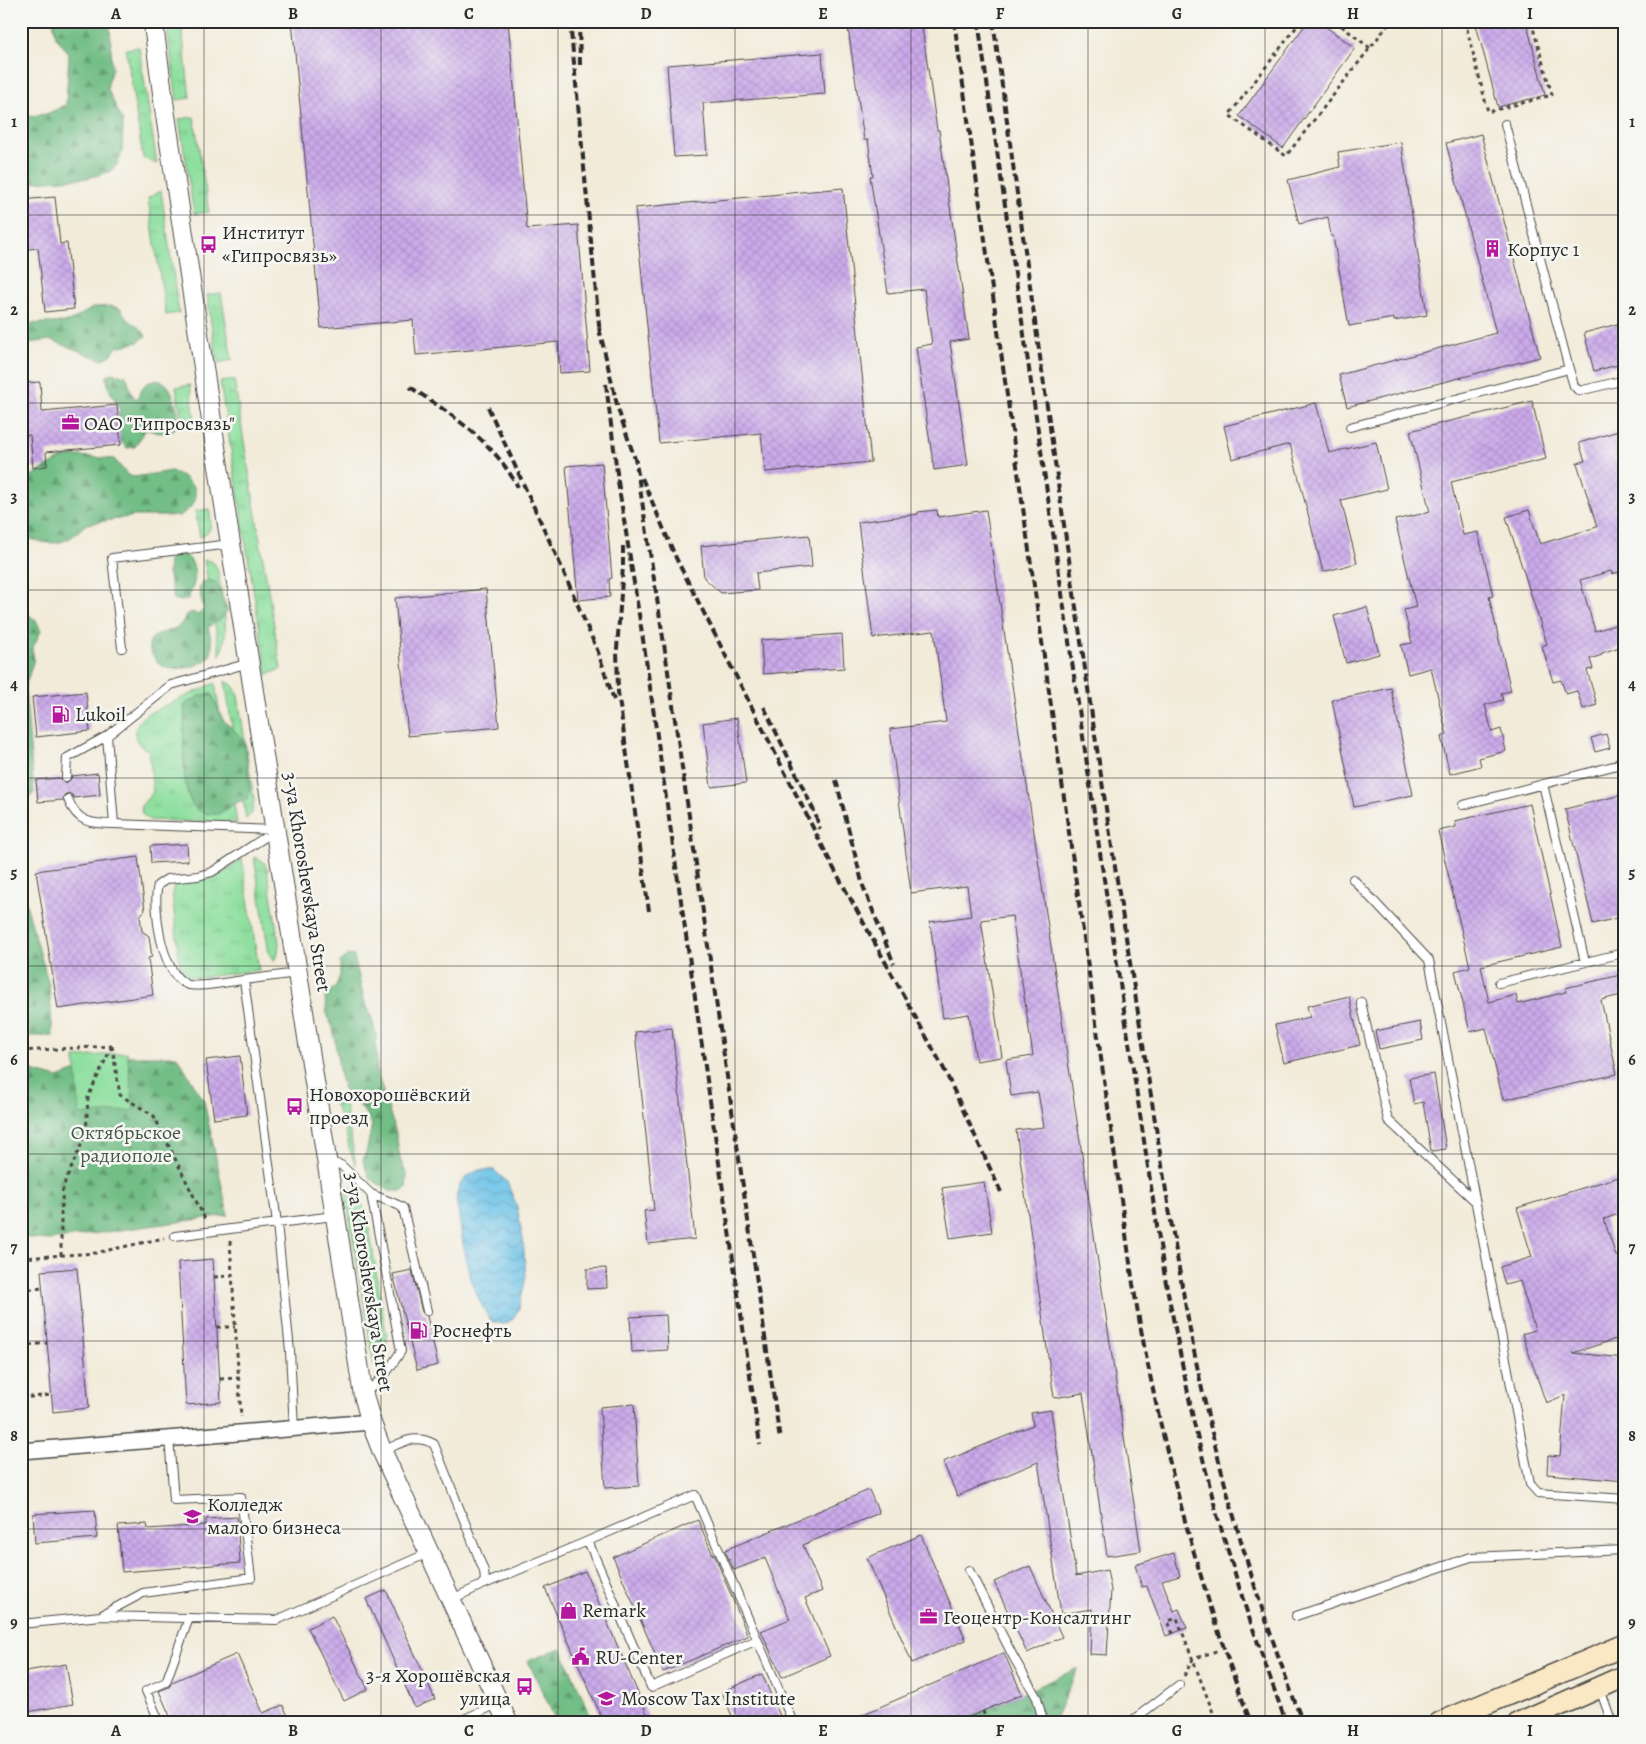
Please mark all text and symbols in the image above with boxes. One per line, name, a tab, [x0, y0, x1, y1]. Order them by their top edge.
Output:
text: A	[110, 3, 122, 25]
text: B	[288, 3, 298, 25]
text: C	[464, 3, 474, 25]
text: D	[640, 3, 652, 25]
text: E	[818, 3, 828, 25]
text: F	[996, 3, 1005, 25]
text: G	[1172, 3, 1182, 25]
text: H	[1347, 3, 1359, 25]
text: I	[1527, 3, 1533, 25]
text: 1	[11, 111, 17, 133]
text: 1	[1629, 111, 1635, 133]
place label: Институт «Гипросвязь»	[222, 219, 337, 269]
bus stop icon: Институт «Гипросвязь»	[198, 234, 218, 254]
place label: Корпус 1	[1507, 236, 1580, 263]
building icon: Корпус 1	[1483, 239, 1503, 259]
text: 2	[10, 299, 18, 321]
text: 2	[1628, 299, 1636, 321]
place label: ОАО "Гипросвязь"	[84, 410, 235, 437]
office icon: ОАО "Гипросвязь"	[60, 413, 80, 433]
text: 3	[11, 486, 18, 508]
text: 3	[1629, 486, 1636, 508]
text: 4	[10, 674, 18, 696]
text: 4	[1628, 674, 1636, 696]
place label: Lukoil	[75, 701, 126, 728]
fuel station icon: Lukoil	[51, 704, 71, 724]
street label: 3-ya Khoroshevskaya Street	[276, 770, 338, 994]
text: 5	[11, 862, 18, 884]
text: 5	[1629, 862, 1636, 884]
text: 6	[10, 1049, 18, 1071]
text: 6	[1628, 1049, 1636, 1071]
place label: Новохорошёвский проезд	[309, 1081, 471, 1131]
bus stop icon: Новохорошёвский проезд	[285, 1096, 305, 1116]
park label: Октябрьское радиополе	[71, 1119, 181, 1169]
street label: 3-ya Khoroshevskaya Street	[338, 1170, 400, 1394]
text: 7	[11, 1237, 18, 1259]
text: 7	[1629, 1237, 1636, 1259]
place label: Роснефть	[432, 1317, 512, 1344]
fuel station icon: Роснефть	[408, 1320, 428, 1340]
text: 8	[10, 1425, 18, 1447]
text: 8	[1628, 1425, 1636, 1447]
place label: Колледж малого бизнеса	[207, 1491, 342, 1541]
school or university icon: Колледж малого бизнеса	[183, 1506, 203, 1526]
place label: Remark	[582, 1597, 646, 1624]
shop icon: Remark	[558, 1600, 578, 1620]
place label: Геоцентр-Консалтинг	[943, 1604, 1132, 1631]
office icon: Геоцентр-Консалтинг	[919, 1607, 939, 1627]
text: 9	[10, 1612, 18, 1634]
text: 9	[1628, 1612, 1636, 1634]
place label: RU-Center	[595, 1644, 683, 1671]
public building icon: RU-Center	[571, 1647, 591, 1667]
place label: 3-я Хорошёвская улица	[366, 1662, 512, 1712]
bus stop icon: 3-я Хорошёвская улица	[515, 1677, 535, 1697]
place label: Moscow Tax Institute	[621, 1685, 795, 1712]
school or university icon: Moscow Tax Institute	[597, 1688, 617, 1708]
text: A	[110, 1720, 122, 1742]
text: B	[288, 1720, 298, 1742]
text: C	[464, 1720, 474, 1742]
text: D	[640, 1720, 652, 1742]
text: E	[818, 1720, 828, 1742]
text: F	[996, 1720, 1005, 1742]
text: G	[1172, 1720, 1182, 1742]
text: H	[1347, 1720, 1359, 1742]
text: I	[1527, 1720, 1533, 1742]

